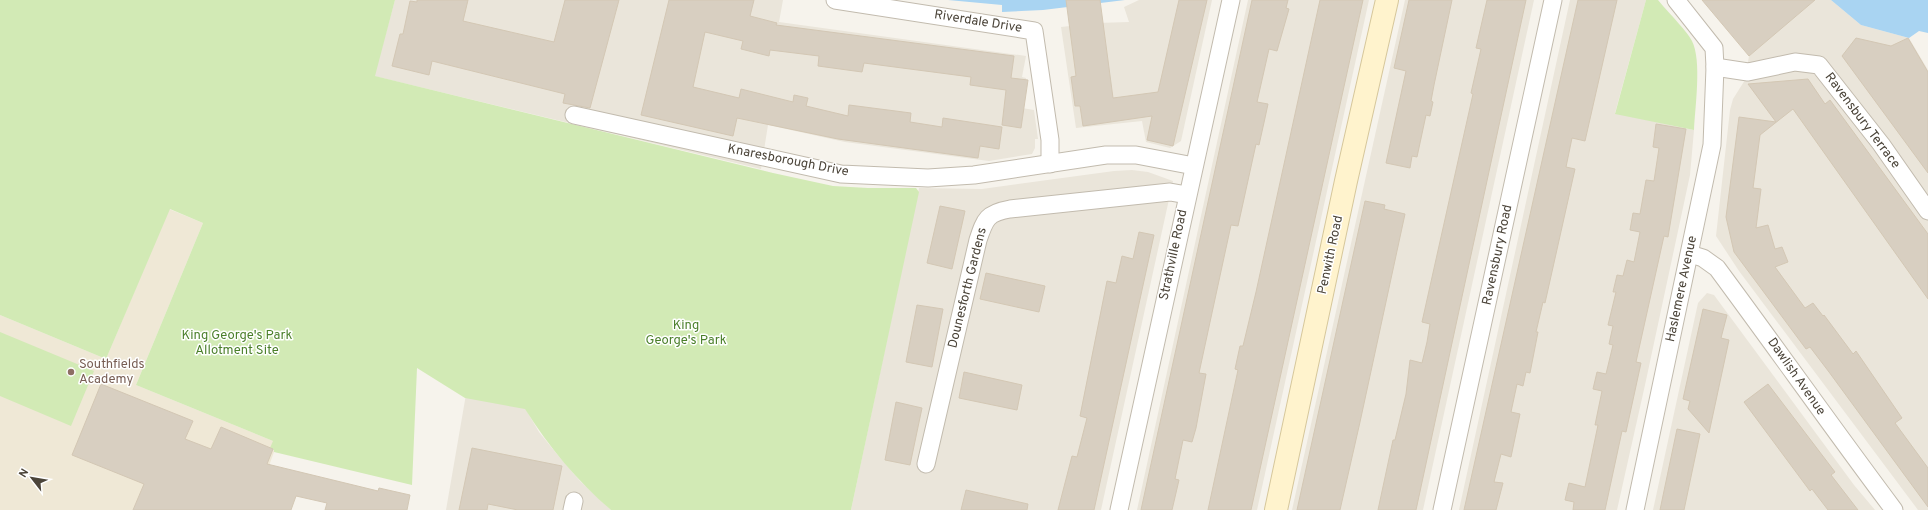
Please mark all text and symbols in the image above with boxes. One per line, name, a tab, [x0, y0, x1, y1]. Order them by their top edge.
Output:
street label: Riverdale Drive	[933, 7, 1023, 37]
street label: Ravensbury Terrace	[1821, 70, 1903, 172]
street label: Knaresborough Drive	[726, 141, 850, 181]
street label: Ravensbury Road	[1480, 203, 1516, 307]
street label: Strathville Road	[1157, 208, 1191, 302]
street label: Penwith Road	[1315, 214, 1347, 296]
street label: Dounesforth Gardens	[945, 226, 991, 350]
street label: Haslemere Avenue	[1663, 234, 1701, 344]
park label: King George's Park	[645, 318, 727, 349]
park label: King George's Park Allotment Site	[182, 328, 293, 359]
street label: Dawlish Avenue	[1763, 335, 1829, 419]
place label: Southfields Academy	[79, 357, 145, 388]
marker: Southfields Academy	[66, 367, 76, 377]
north arrow	[12, 458, 52, 498]
text: N	[16, 466, 32, 480]

